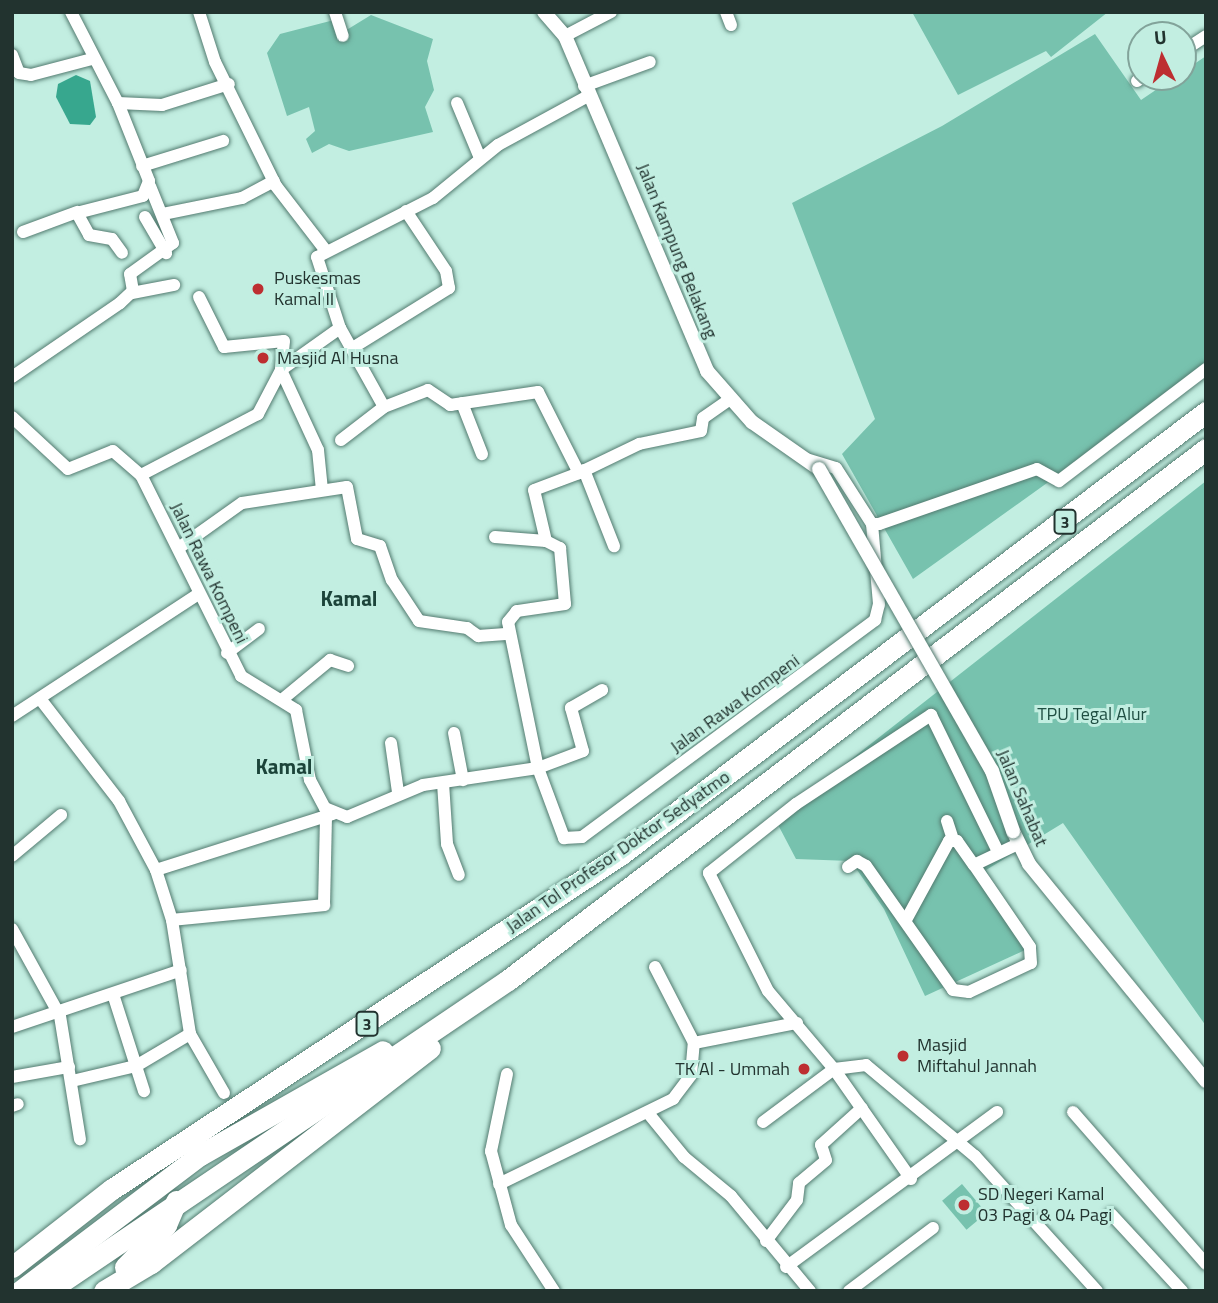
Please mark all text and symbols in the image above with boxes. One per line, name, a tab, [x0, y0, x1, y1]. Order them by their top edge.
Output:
north arrow	[1127, 21, 1197, 91]
text: U	[1153, 22, 1168, 52]
street label: Jalan Kampung Belakang	[632, 160, 722, 342]
place label: Puskesmas Kamal II	[274, 268, 361, 310]
marker: Puskesmas Kamal II	[248, 279, 268, 299]
place label: Masjid Al Husna	[277, 347, 398, 369]
marker: Masjid Al Husna	[255, 350, 271, 366]
street label: Jalan Rawa Kompeni	[165, 499, 253, 647]
road number: 3	[1053, 509, 1077, 534]
district label: Kamal	[320, 585, 378, 611]
street label: Jalan Rawa Kompeni	[666, 650, 804, 758]
park label: TPU Tegal Alur	[1037, 703, 1147, 725]
street label: Jalan Sahabat	[992, 746, 1052, 850]
district label: Kamal	[255, 753, 313, 779]
street label: Jalan Tol Profesor Doktor Sedyatmo	[502, 766, 734, 938]
road number: 3	[355, 1012, 379, 1036]
place label: Masjid Miftahul Jannah	[917, 1035, 1037, 1078]
marker: Masjid Miftahul Jannah	[895, 1048, 911, 1064]
place label: TK Al - Ummah	[675, 1058, 790, 1080]
marker: TK Al - Ummah	[796, 1061, 812, 1077]
place label: SD Negeri Kamal 03 Pagi & 04 Pagi	[978, 1184, 1112, 1226]
marker: SD Negeri Kamal 03 Pagi & 04 Pagi	[956, 1197, 972, 1213]

